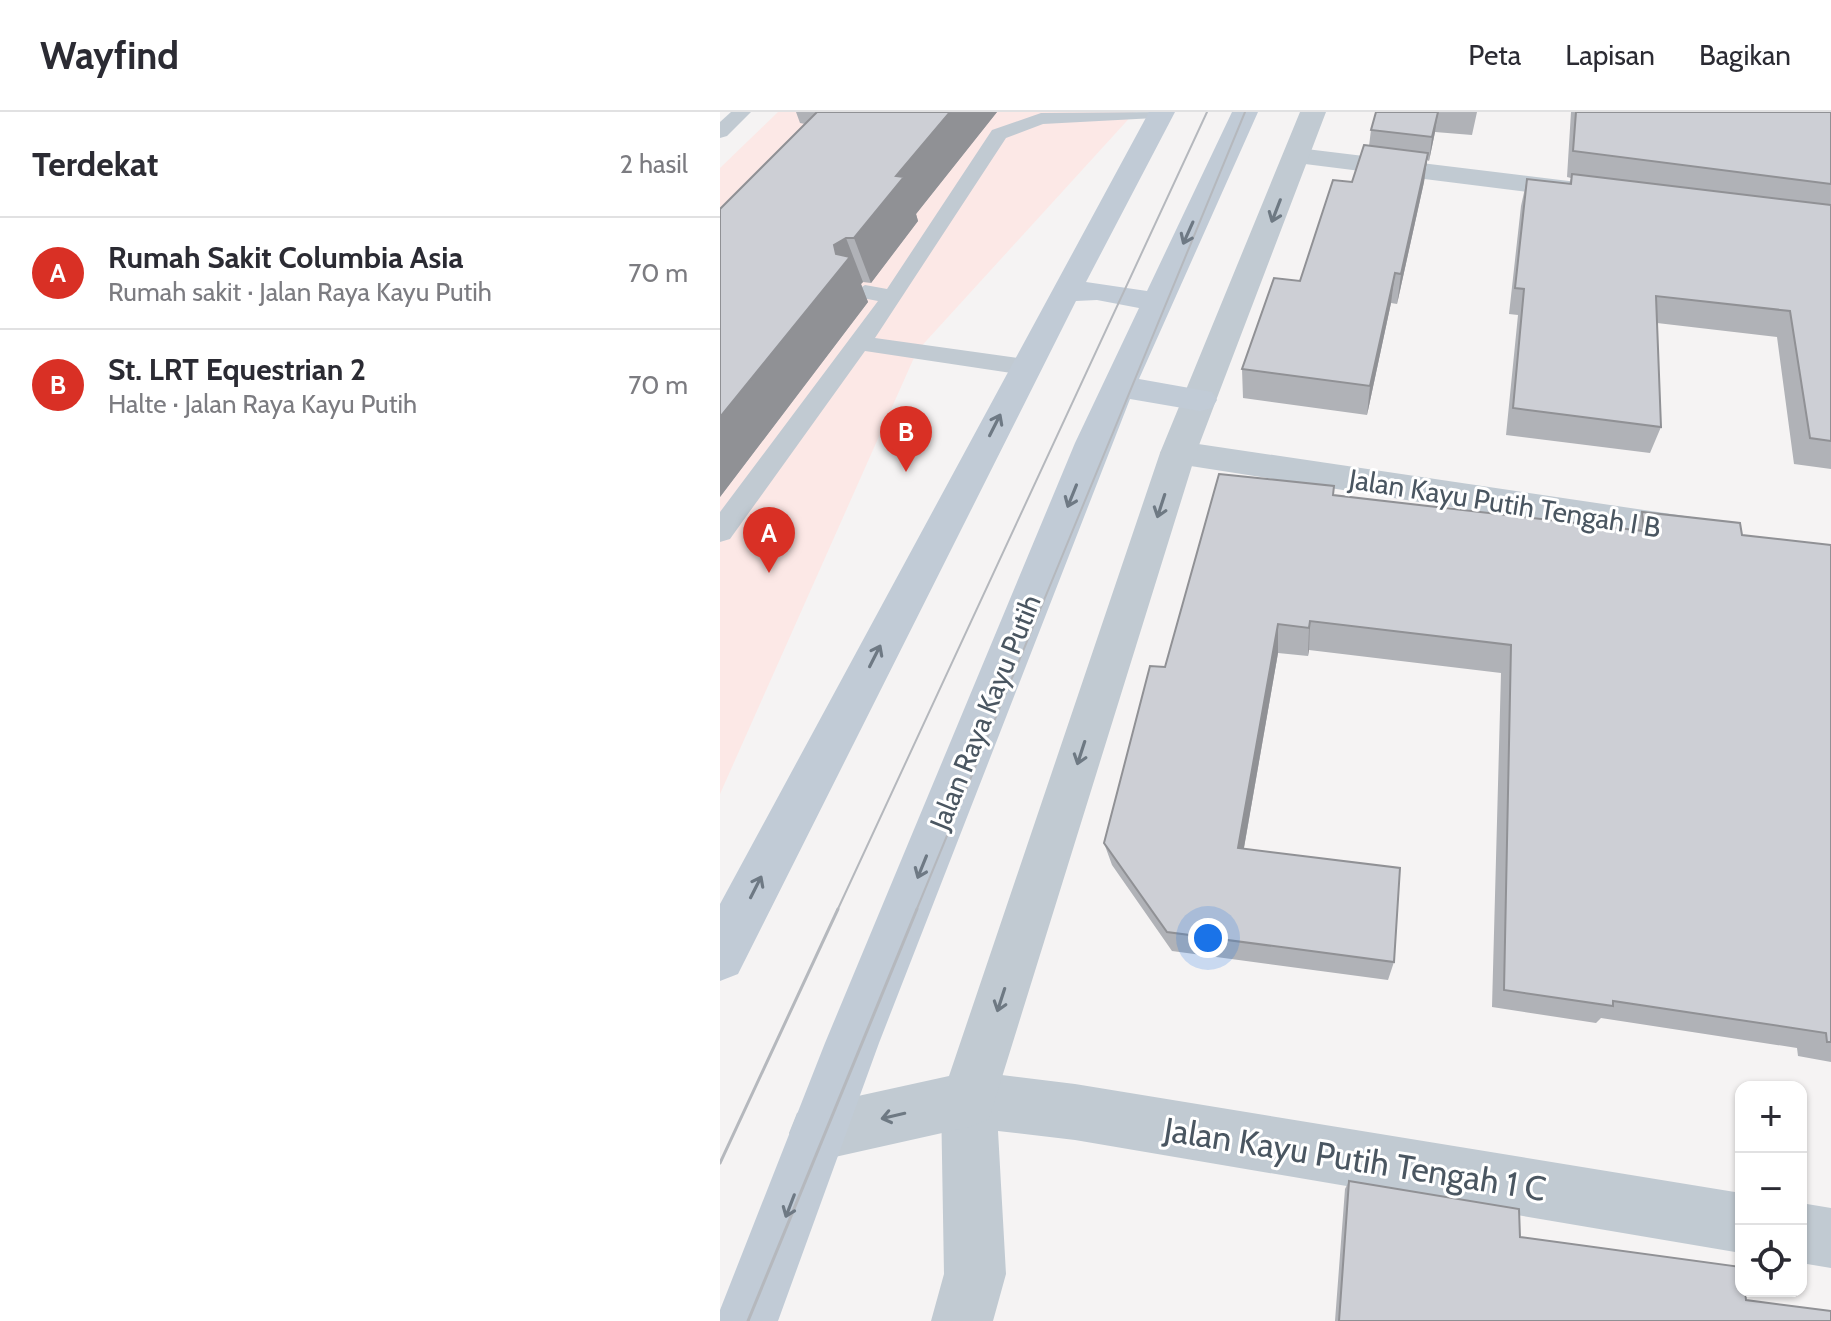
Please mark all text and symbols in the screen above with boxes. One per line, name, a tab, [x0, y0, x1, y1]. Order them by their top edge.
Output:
text: Wayfind	[40, 32, 179, 79]
text: Peta	[1468, 38, 1521, 72]
text: Lapisan	[1565, 38, 1655, 72]
text: Bagikan	[1699, 38, 1791, 72]
text: Terdekat	[32, 143, 158, 185]
text: 2 hasil	[620, 148, 688, 180]
one-way arrow	[1268, 198, 1282, 223]
one-way arrow	[1180, 221, 1195, 245]
text: Rumah Sakit Columbia Asia	[108, 239, 463, 276]
text: A	[50, 257, 66, 289]
text: 70 m	[628, 257, 688, 289]
text: Rumah sakit · Jalan Raya Kayu Putih	[108, 276, 492, 308]
text: St. LRT Equestrian 2	[108, 351, 366, 388]
text: B	[50, 369, 66, 401]
text: 70 m	[628, 369, 688, 401]
text: Halte · Jalan Raya Kayu Putih	[108, 388, 417, 420]
pin: B	[880, 406, 932, 472]
one-way arrow	[988, 414, 1004, 438]
street label: Jalan Kayu Putih Tengah I B	[1346, 461, 1663, 544]
one-way arrow	[1063, 483, 1078, 508]
one-way arrow	[1153, 493, 1168, 518]
pin: A	[743, 507, 795, 573]
street label: Jalan Raya Kayu Putih	[922, 589, 1048, 835]
one-way arrow	[868, 645, 884, 668]
one-way arrow	[1073, 740, 1088, 765]
one-way arrow	[914, 854, 928, 879]
one-way arrow	[748, 875, 764, 899]
your location	[1188, 918, 1228, 958]
one-way arrow	[993, 987, 1008, 1013]
map controls	[1735, 1081, 1807, 1297]
button: +	[1735, 1081, 1807, 1153]
street label: Jalan Kayu Putih Tengah 1 C	[1160, 1108, 1549, 1210]
one-way arrow	[881, 1109, 907, 1124]
button: −	[1735, 1153, 1807, 1225]
one-way arrow	[782, 1193, 796, 1218]
button: locate	[1735, 1225, 1807, 1297]

